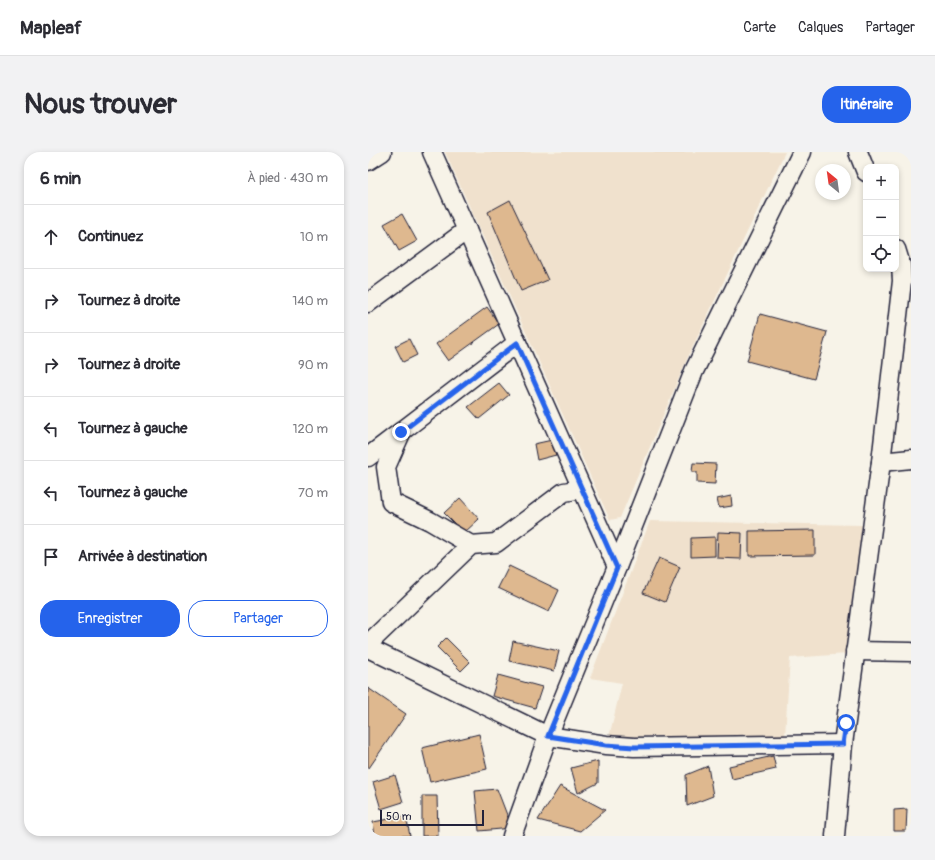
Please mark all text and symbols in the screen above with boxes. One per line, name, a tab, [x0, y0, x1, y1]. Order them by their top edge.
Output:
text: Mapleaf	[20, 16, 82, 40]
text: Carte	[743, 19, 776, 36]
text: Calques	[798, 19, 843, 36]
text: Partager	[865, 19, 915, 36]
button: Itinéraire	[822, 86, 911, 123]
text: Nous trouver	[24, 87, 177, 122]
north arrow	[815, 164, 851, 200]
map controls	[863, 164, 899, 272]
button: +	[863, 164, 899, 200]
text: 6 min	[40, 168, 81, 189]
text: À pied · 430 m	[247, 170, 328, 186]
button: −	[863, 200, 899, 236]
icon: ahead	[40, 226, 62, 248]
text: Continuez	[78, 227, 143, 246]
text: 10 m	[300, 229, 328, 245]
button: locate	[863, 236, 899, 272]
icon: right	[40, 290, 62, 312]
text: Tournez à droite	[78, 291, 180, 310]
text: 140 m	[292, 293, 328, 309]
icon: right	[40, 354, 62, 376]
text: Tournez à droite	[78, 355, 180, 374]
text: 90 m	[298, 357, 328, 373]
icon: left	[40, 418, 62, 440]
text: Tournez à gauche	[78, 419, 188, 438]
text: 120 m	[292, 421, 328, 437]
route end	[392, 423, 410, 441]
icon: left	[40, 482, 62, 504]
text: Tournez à gauche	[78, 483, 188, 502]
text: 70 m	[298, 485, 328, 501]
icon: arrive	[40, 546, 62, 568]
text: Arrivée à destination	[78, 547, 207, 566]
button: Enregistrer	[40, 600, 180, 637]
button: Partager	[188, 600, 328, 637]
route start	[837, 714, 855, 732]
scale bar	[380, 808, 484, 827]
text: 50 m	[386, 810, 412, 823]

